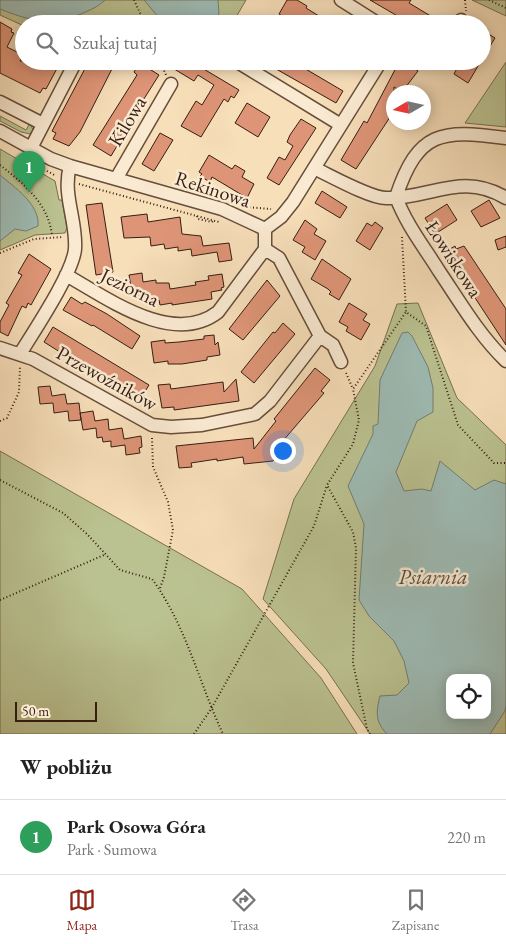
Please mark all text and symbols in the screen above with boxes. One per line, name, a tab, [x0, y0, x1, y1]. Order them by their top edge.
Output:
search box	[15, 15, 491, 70]
icon: search	[33, 29, 61, 57]
text: Szukaj tutaj	[73, 30, 157, 55]
north arrow	[386, 85, 431, 130]
street label: Kilowa	[102, 91, 152, 151]
pin: 1	[13, 151, 45, 192]
street label: Rekinowa	[172, 165, 254, 213]
street label: Łowiskowa	[419, 216, 489, 302]
street label: Jeziorna	[95, 261, 164, 312]
street label: Przewoźników	[52, 340, 162, 417]
your location	[270, 438, 296, 464]
water label: Psiarnia	[398, 563, 468, 590]
map controls	[446, 674, 491, 719]
button: locate	[446, 674, 491, 719]
scale bar	[15, 699, 98, 722]
text: 50 m	[22, 702, 49, 720]
text: W pobliżu	[20, 753, 112, 780]
text: Park Osowa Góra	[67, 814, 206, 839]
text: 1	[32, 827, 40, 848]
text: 220 m	[447, 827, 486, 848]
text: Park · Sumowa	[67, 839, 157, 860]
tab: Mapa	[67, 886, 97, 934]
tab: Trasa	[230, 886, 259, 934]
tab: Zapisane	[392, 886, 439, 934]

